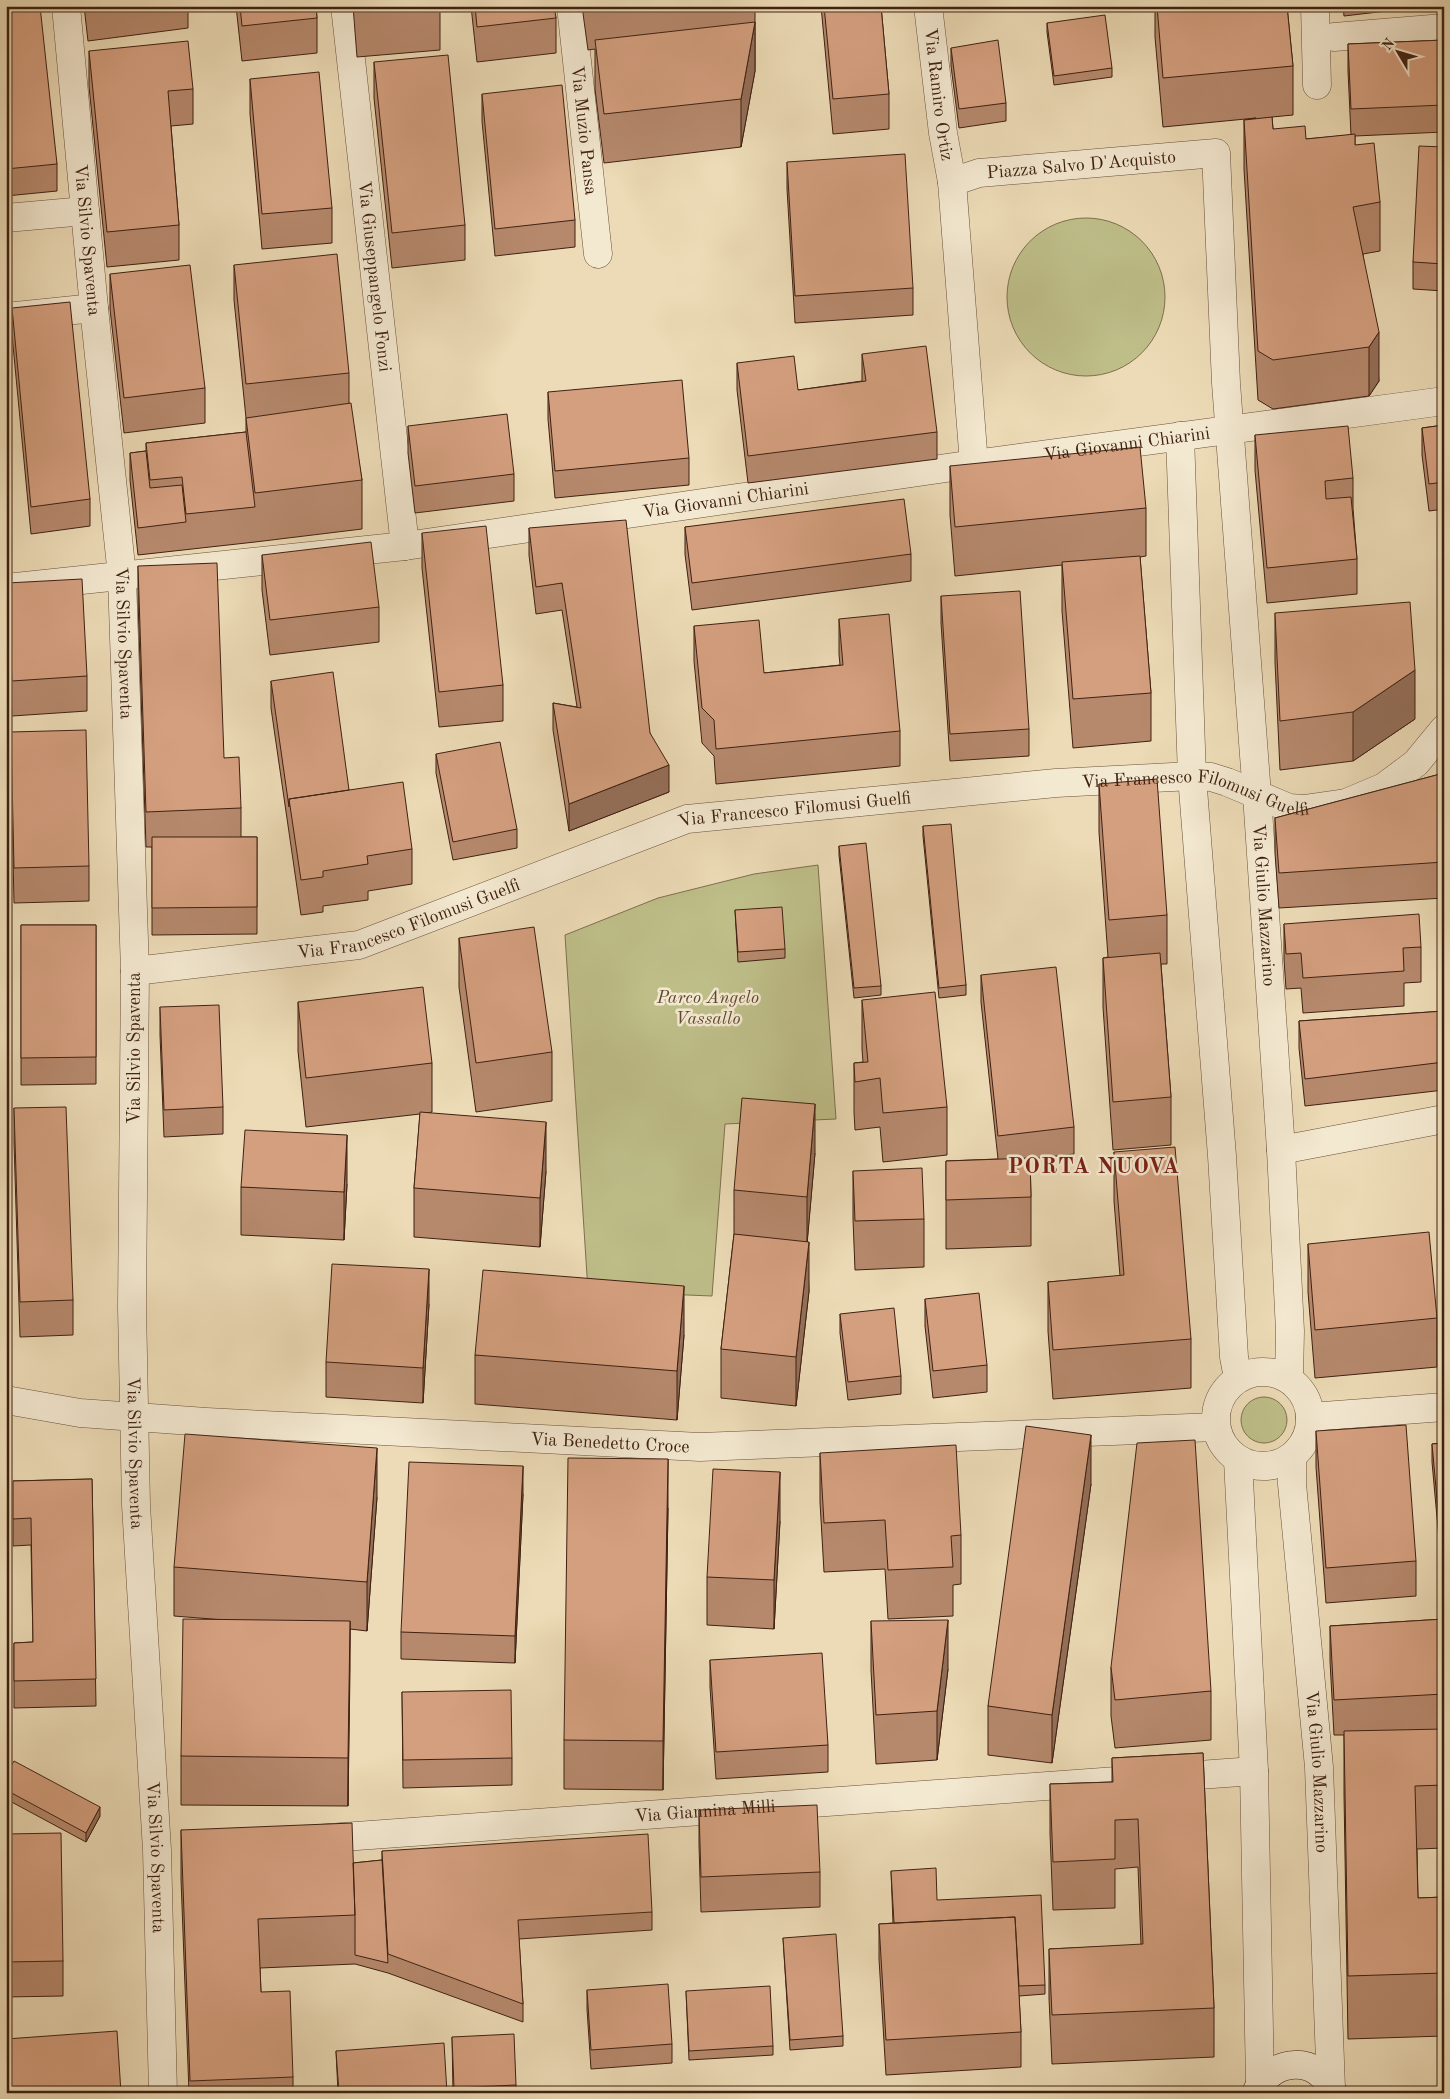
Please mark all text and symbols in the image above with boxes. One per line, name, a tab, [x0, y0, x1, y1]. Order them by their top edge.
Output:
street label: Via Ramiro Ortiz	[921, 27, 956, 162]
north arrow	[1372, 28, 1422, 78]
text: N	[1380, 36, 1398, 53]
street label: Via Muzio Pansa	[568, 65, 600, 196]
street label: Piazza Salvo D'Acquisto	[986, 148, 1177, 182]
street label: Via Silvio Spaventa	[71, 164, 103, 317]
street label: Via Giuseppangelo Fonzi	[354, 180, 394, 373]
street label: Via Giovanni Chiarini	[1042, 424, 1211, 465]
street label: Via Giovanni Chiarini	[641, 480, 810, 522]
street label: Via Silvio Spaventa	[111, 566, 135, 720]
street label: Via Francesco Filomusi Guelfi	[1081, 768, 1310, 820]
street label: Via Francesco Filomusi Guelfi	[676, 789, 912, 831]
street label: Via Giulio Mazzarino	[1249, 823, 1278, 987]
street label: Via Francesco Filomusi Guelfi	[296, 876, 523, 962]
street label: Via Silvio Spaventa	[126, 972, 144, 1124]
park label: Parco Angelo Vassallo	[656, 989, 759, 1028]
district label: PORTA NUOVA	[1008, 1156, 1180, 1178]
street label: Via Silvio Spaventa	[123, 1377, 145, 1530]
street label: Via Benedetto Croce	[530, 1430, 690, 1456]
street label: Via Giulio Mazzarino	[1302, 1690, 1330, 1854]
street label: Via Silvio Spaventa	[143, 1781, 167, 1934]
street label: Via Giannina Milli	[634, 1798, 776, 1826]

